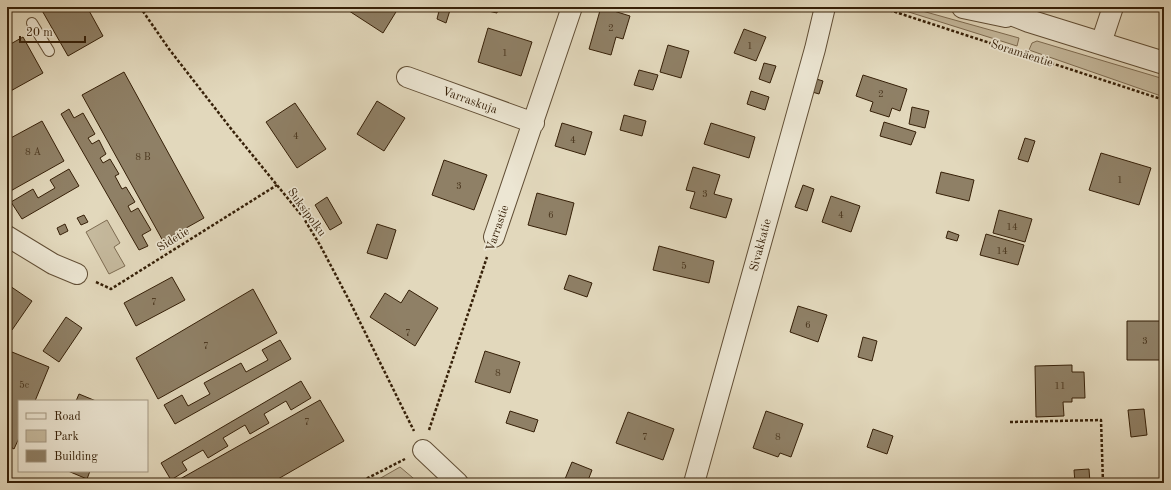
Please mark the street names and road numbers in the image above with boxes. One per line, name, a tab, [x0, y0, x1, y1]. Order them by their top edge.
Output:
street label: Soramäentie	[989, 38, 1055, 70]
street label: Varraskuja	[441, 85, 499, 116]
street label: Suksipolku	[285, 186, 328, 239]
street label: Varrastie	[484, 203, 512, 253]
street label: Sivakkatie	[748, 217, 774, 273]
street label: Sidetie	[155, 225, 192, 254]

